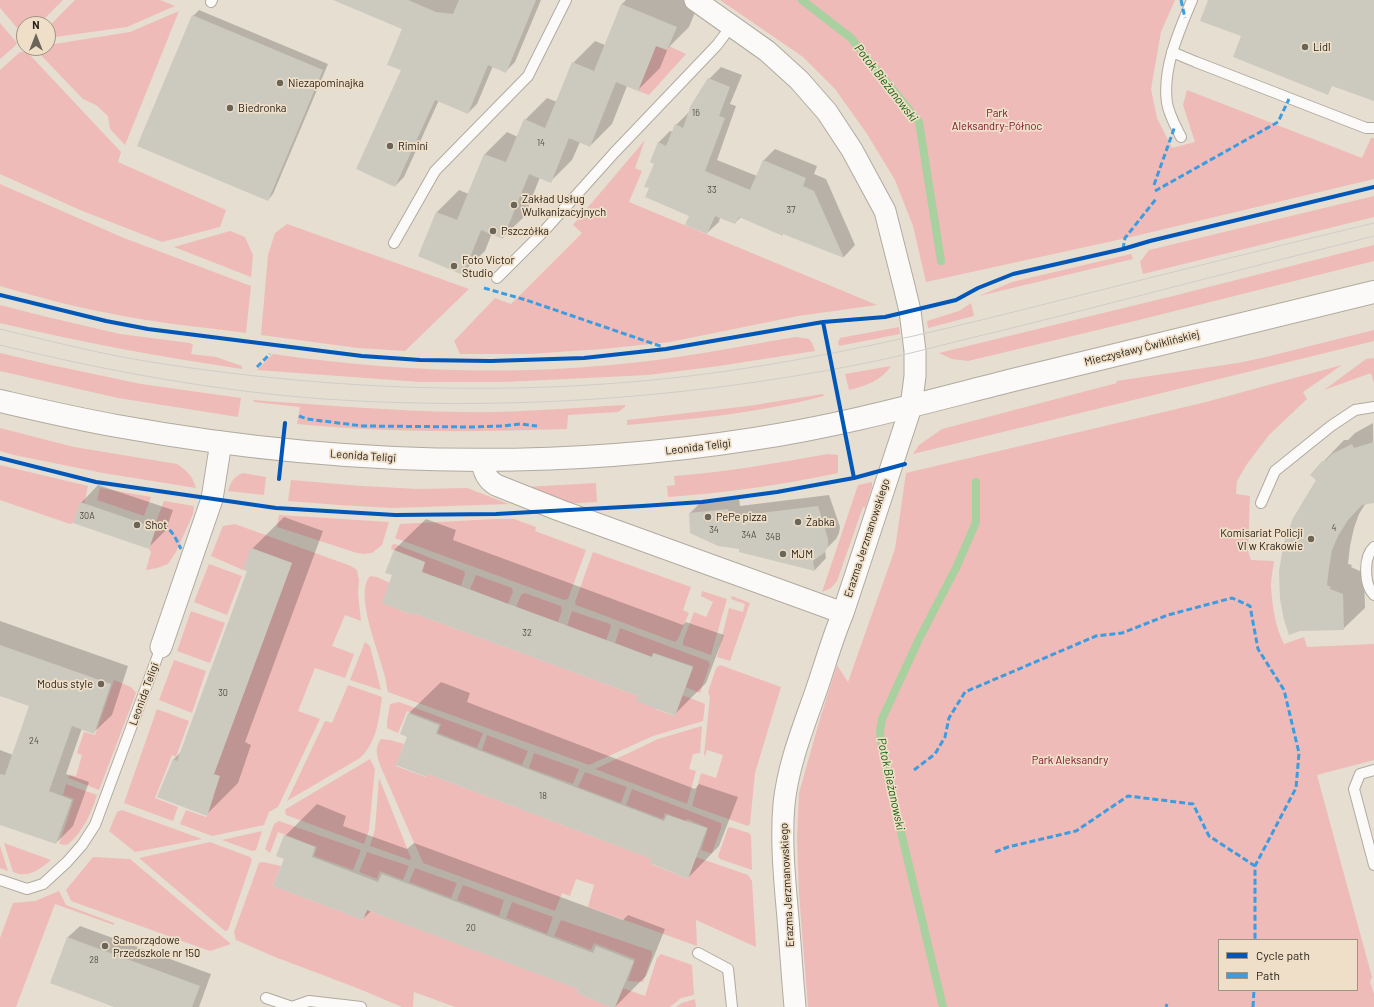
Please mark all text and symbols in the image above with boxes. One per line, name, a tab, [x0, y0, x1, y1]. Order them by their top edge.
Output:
north arrow	[16, 16, 56, 56]
text: N	[32, 18, 40, 31]
place label: Lidl	[1313, 40, 1331, 54]
water label: Potok Bieżanowski	[851, 41, 921, 125]
marker: Lidl	[1300, 42, 1310, 52]
place label: Niezapominajka	[288, 76, 364, 90]
marker: Niezapominajka	[275, 78, 285, 88]
place label: Biedronka	[238, 101, 286, 115]
marker: Biedronka	[225, 103, 235, 113]
park label: Park Aleksandry-Północ	[952, 106, 1042, 132]
house number: 16	[692, 108, 700, 118]
house number: 14	[537, 138, 545, 148]
place label: Rimini	[398, 139, 428, 153]
marker: Rimini	[385, 141, 395, 151]
house number: 33	[707, 185, 717, 195]
place label: Zakład Usług Wulkanizacyjnych	[522, 192, 606, 218]
marker: Zakład Usług Wulkanizacyjnych	[509, 200, 519, 210]
house number: 37	[787, 205, 795, 215]
place label: Pszczółka	[501, 224, 549, 238]
marker: Pszczółka	[488, 226, 498, 236]
place label: Foto Victor Studio	[462, 253, 515, 279]
marker: Foto Victor Studio	[449, 261, 459, 271]
street label: Mieczysławy Ćwiklińskiej	[1083, 327, 1201, 369]
street label: Leonida Teligi	[664, 436, 732, 458]
street label: Leonida Teligi	[330, 447, 396, 465]
street label: Erazma Jerzmanowskiego	[841, 477, 893, 599]
place label: PePe pizza	[716, 510, 767, 524]
house number: 30A	[79, 511, 95, 521]
marker: PePe pizza	[703, 512, 713, 522]
place label: Żabka	[806, 515, 835, 529]
marker: Żabka	[793, 517, 803, 527]
place label: Shot	[145, 518, 167, 532]
marker: Shot	[132, 520, 142, 530]
house number: 4	[1332, 523, 1336, 533]
house number: 34	[709, 525, 719, 535]
place label: Komisariat Policji VI w Krakowie	[1220, 526, 1303, 552]
house number: 34A	[741, 530, 757, 540]
house number: 34B	[765, 532, 781, 542]
marker: Komisariat Policji VI w Krakowie	[1306, 534, 1316, 544]
place label: MJM	[791, 547, 813, 561]
marker: MJM	[778, 549, 788, 559]
house number: 32	[522, 628, 532, 638]
street label: Leonida Teligi	[127, 661, 161, 727]
place label: Modus style	[37, 677, 93, 691]
marker: Modus style	[96, 679, 106, 689]
house number: 30	[218, 688, 228, 698]
house number: 24	[29, 736, 39, 746]
water label: Potok Bieżanowski	[874, 736, 908, 832]
park label: Park Aleksandry	[1032, 753, 1108, 767]
house number: 18	[539, 791, 547, 801]
street label: Erazma Jerzmanowskiego	[777, 822, 797, 948]
house number: 20	[466, 923, 476, 933]
place label: Samorządowe Przedszkole nr 150	[113, 933, 200, 959]
legend	[1218, 939, 1358, 991]
marker: Samorządowe Przedszkole nr 150	[100, 941, 110, 951]
text: Cycle path	[1256, 948, 1310, 962]
house number: 28	[89, 955, 99, 965]
text: Path	[1256, 968, 1280, 982]

